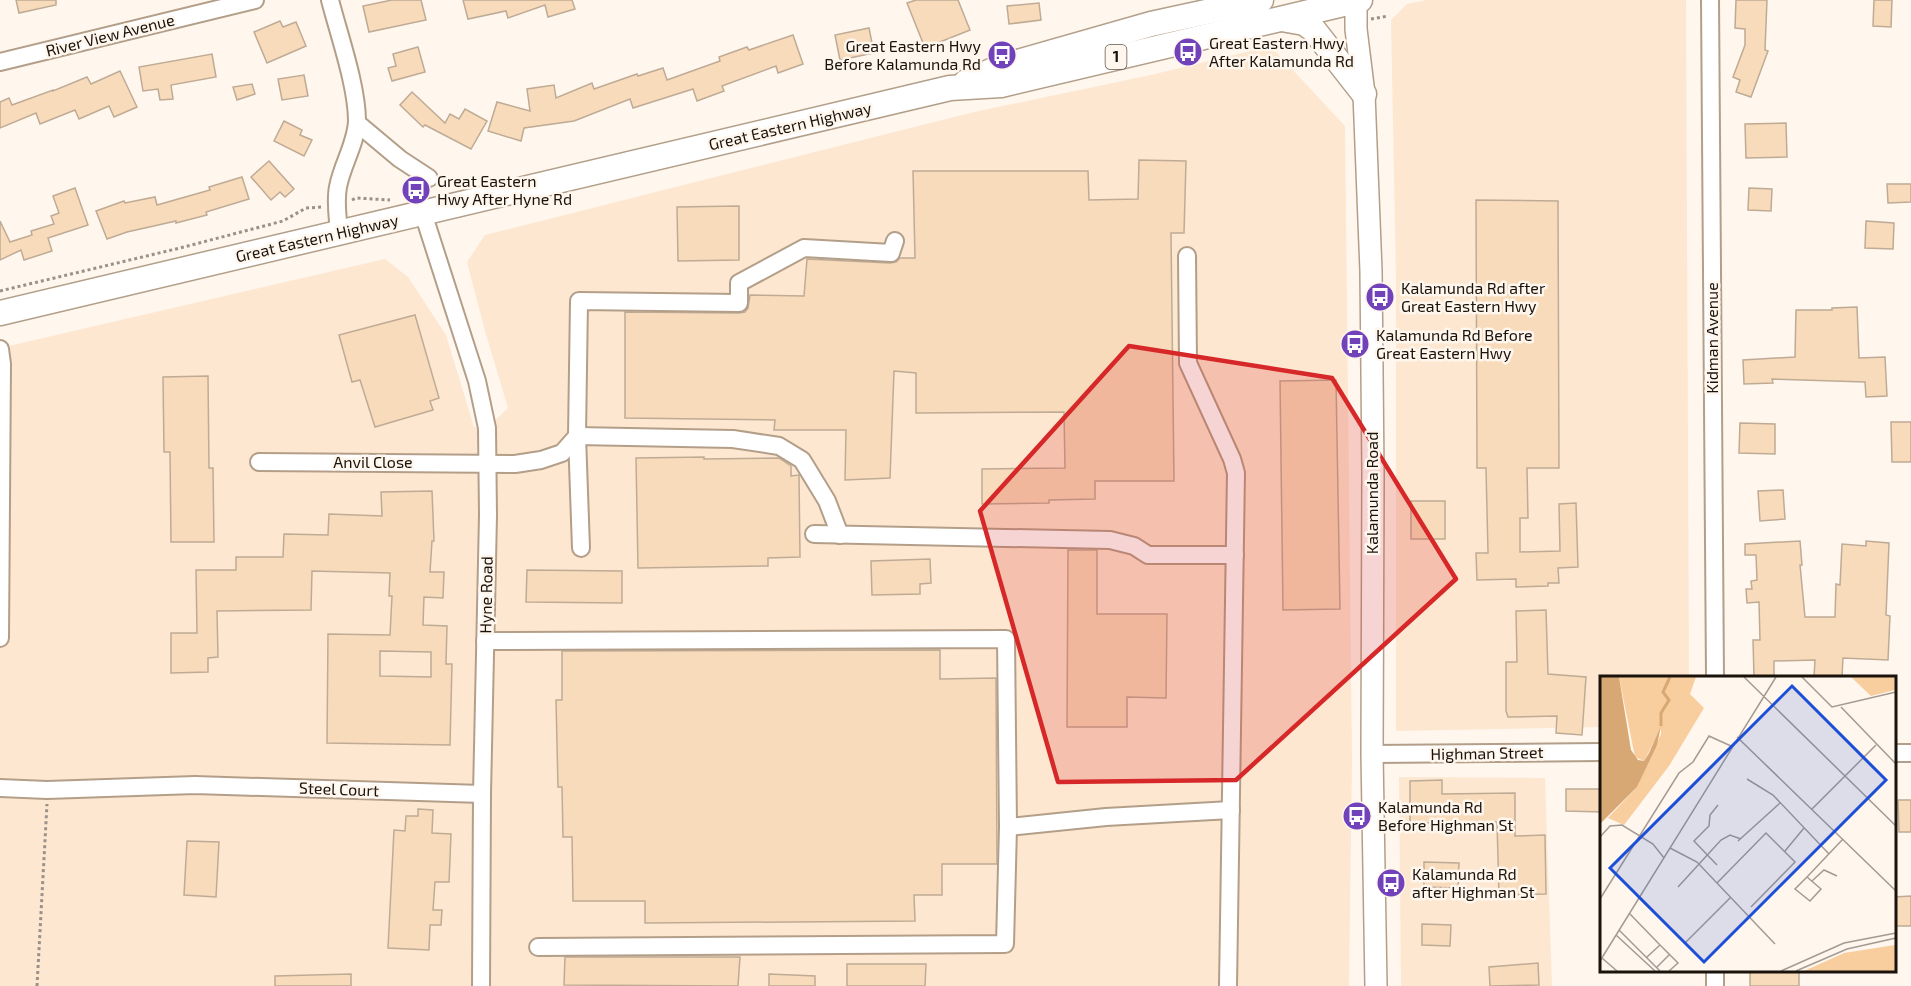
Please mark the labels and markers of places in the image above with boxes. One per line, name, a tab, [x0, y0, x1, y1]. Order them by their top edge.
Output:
place label: Great Eastern Hwy After Kalamunda Rd	[1209, 33, 1354, 70]
place label: Great Eastern Hwy Before Kalamunda Rd	[824, 36, 982, 73]
bus stop icon: Great Eastern Hwy After Kalamunda Rd	[1172, 36, 1204, 68]
bus stop icon: Great Eastern Hwy Before Kalamunda Rd	[986, 39, 1018, 71]
place label: Great Eastern Hwy After Hyne Rd	[437, 171, 572, 208]
bus stop icon: Great Eastern Hwy After Hyne Rd	[400, 174, 432, 206]
place label: Kalamunda Rd after Great Eastern Hwy	[1401, 278, 1546, 315]
bus stop icon: Kalamunda Rd after Great Eastern Hwy	[1364, 281, 1396, 313]
place label: Kalamunda Rd Before Great Eastern Hwy	[1376, 325, 1533, 362]
bus stop icon: Kalamunda Rd Before Great Eastern Hwy	[1339, 328, 1371, 360]
place label: Kalamunda Rd Before Highman St	[1378, 797, 1513, 834]
bus stop icon: Kalamunda Rd Before Highman St	[1341, 800, 1373, 832]
place label: Kalamunda Rd after Highman St	[1412, 864, 1535, 901]
bus stop icon: Kalamunda Rd after Highman St	[1375, 867, 1407, 899]

